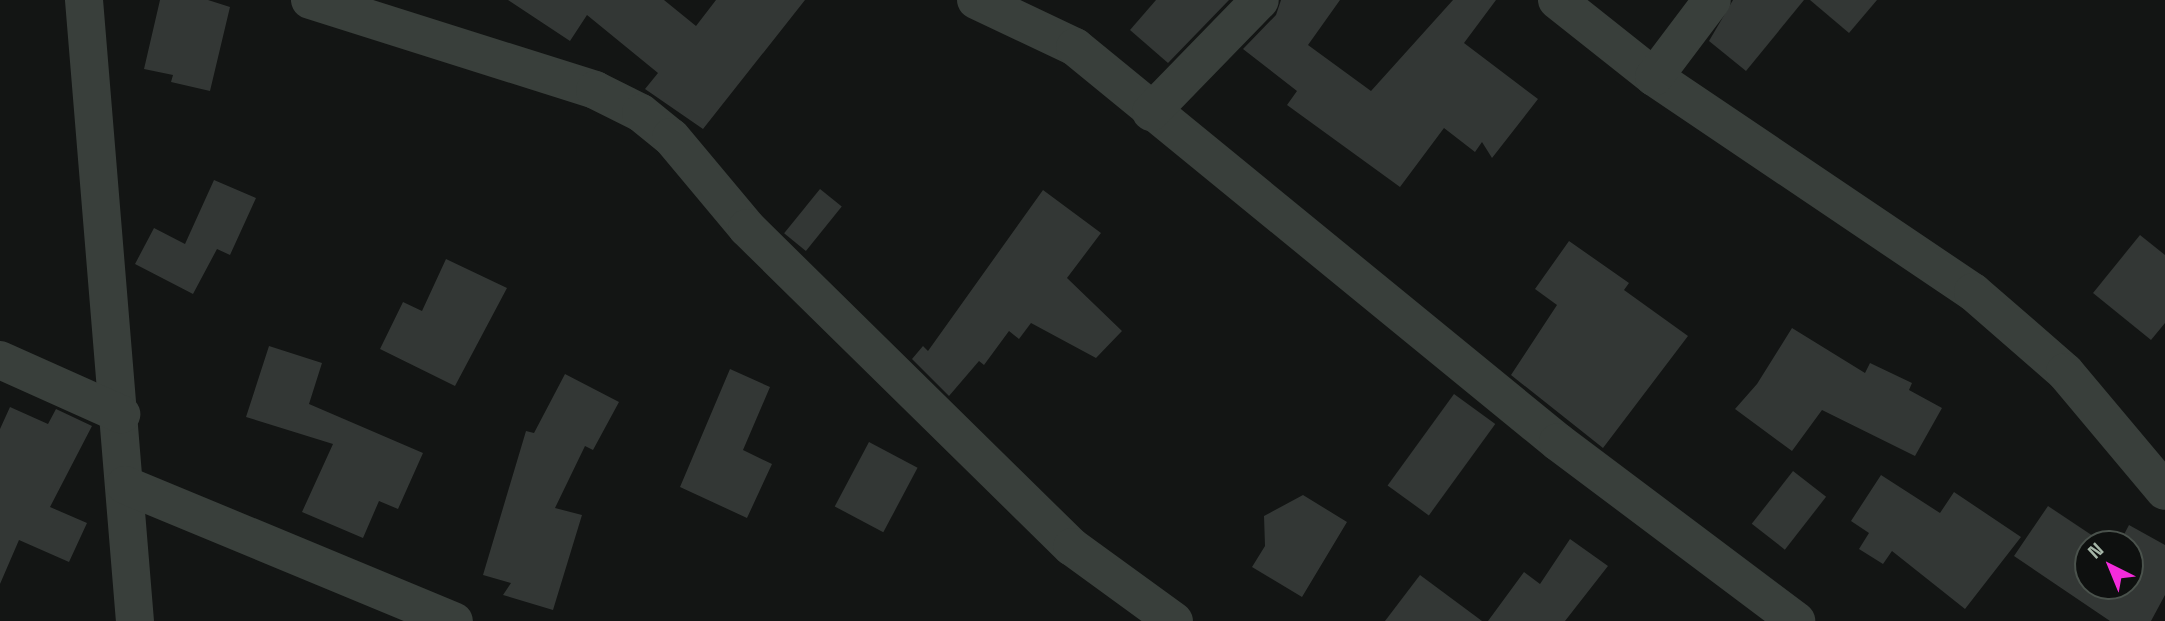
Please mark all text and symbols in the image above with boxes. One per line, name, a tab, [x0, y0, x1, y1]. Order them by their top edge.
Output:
north arrow	[2074, 530, 2144, 600]
text: N	[2083, 537, 2109, 564]

